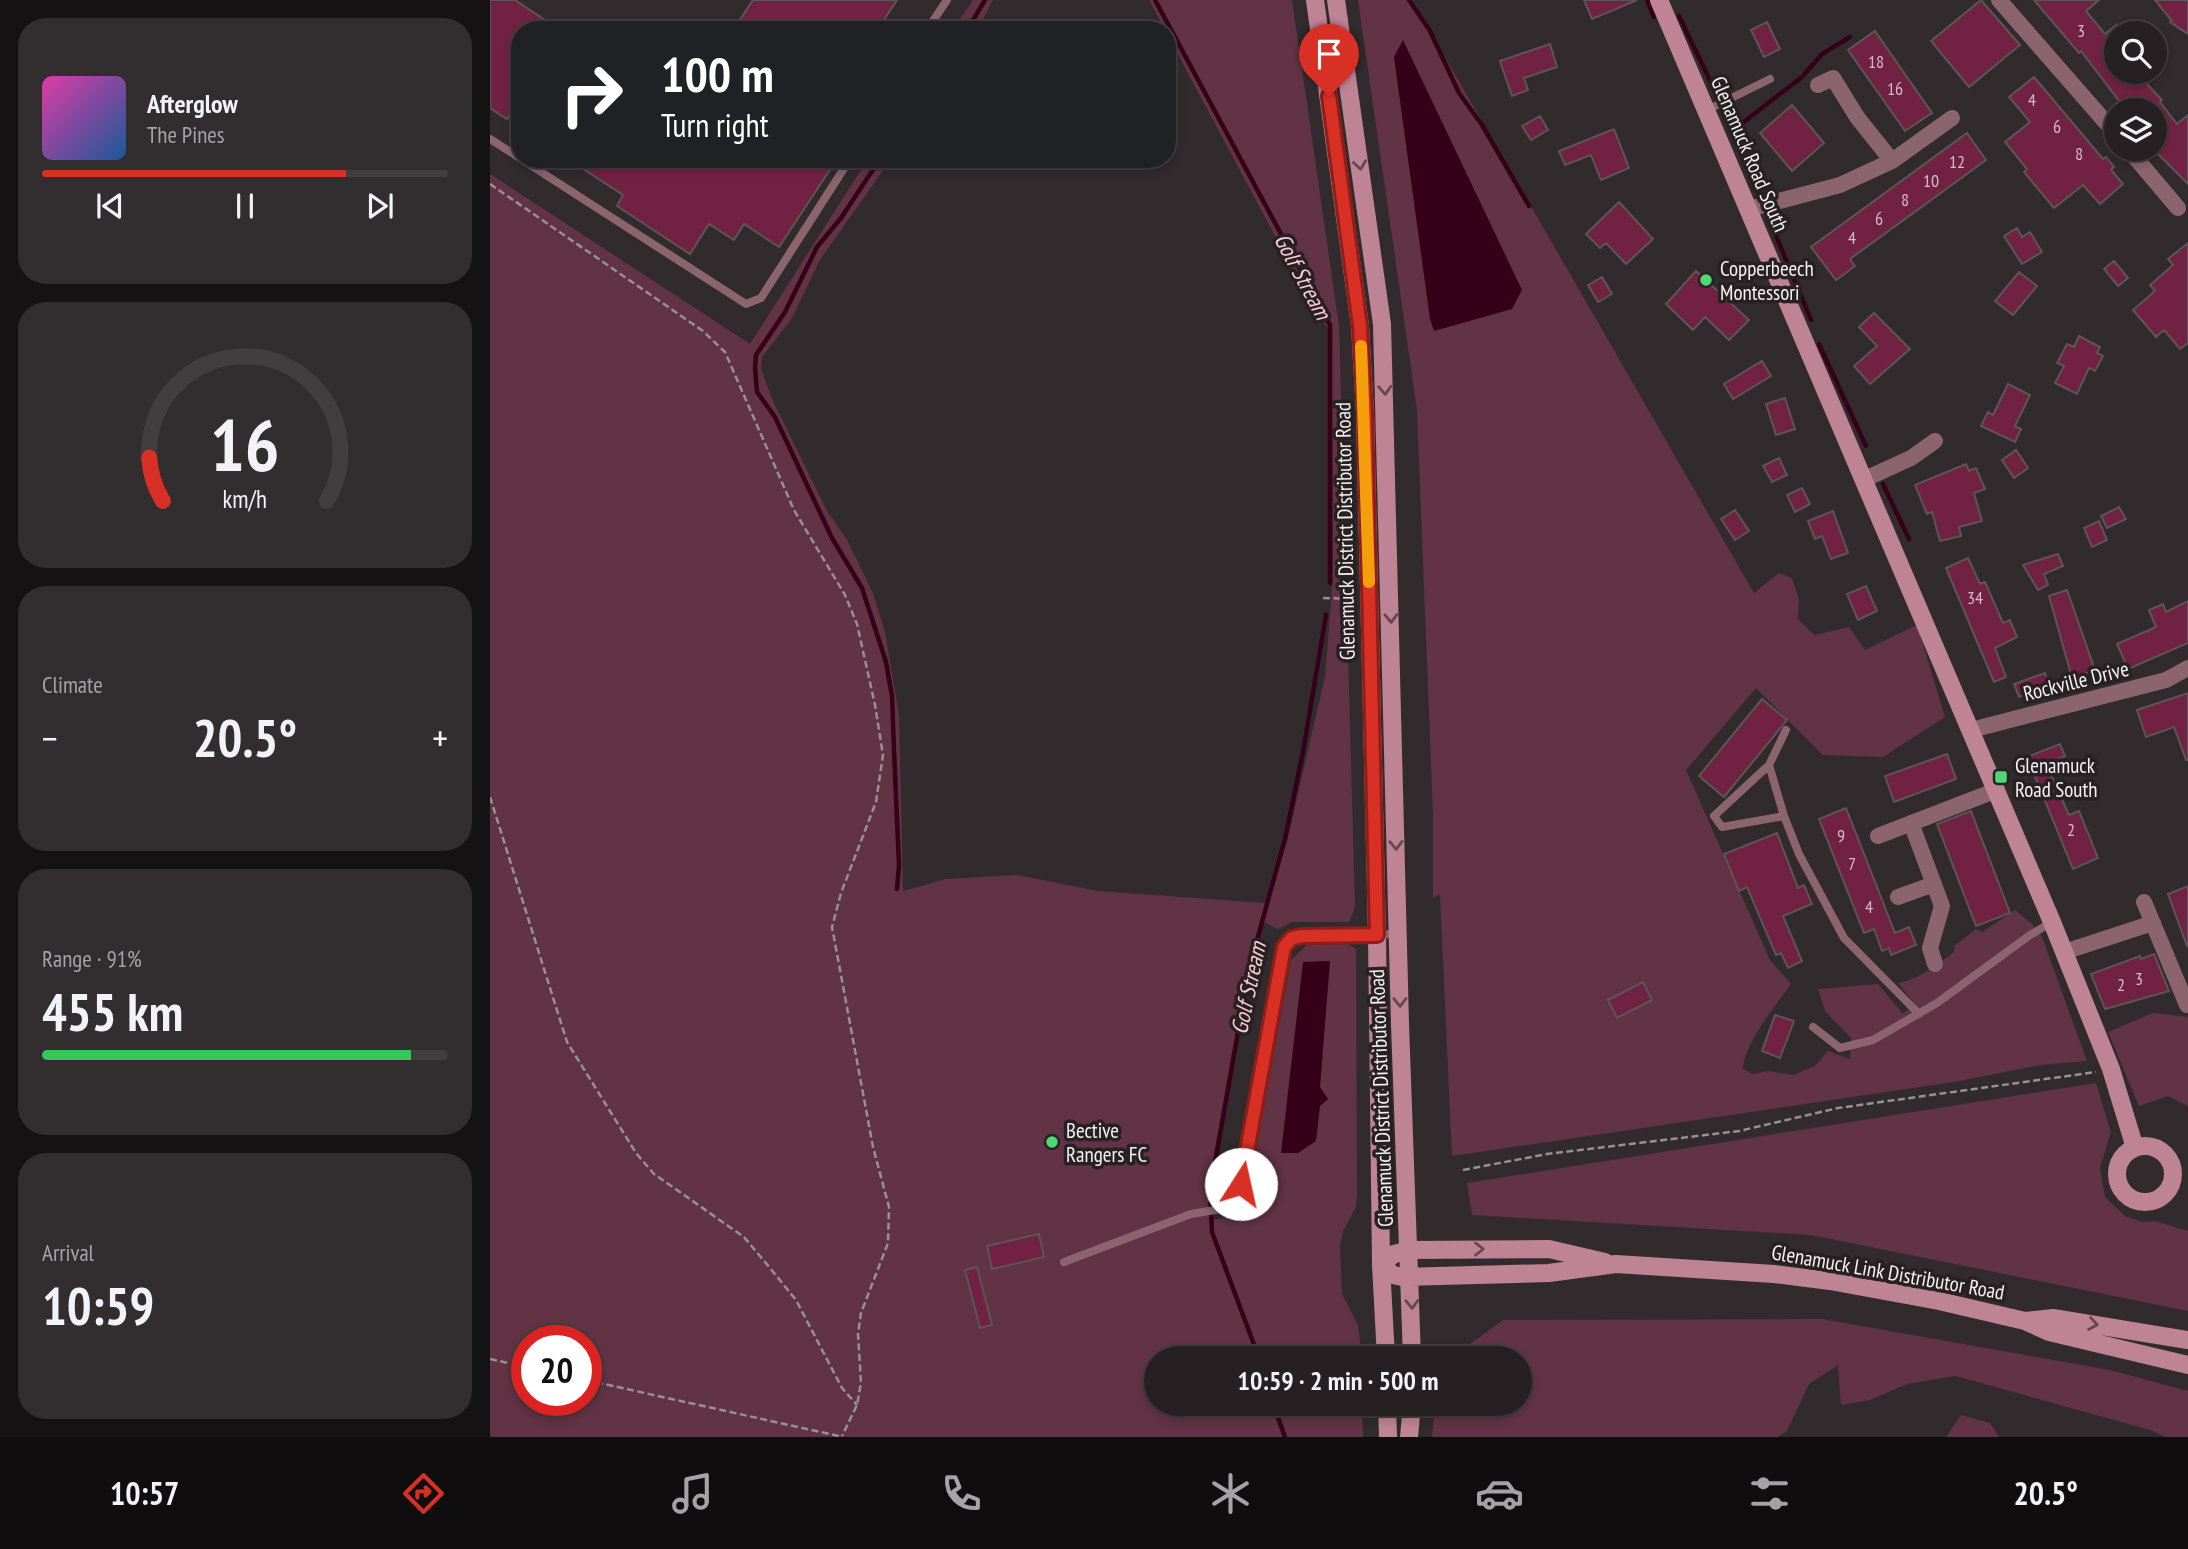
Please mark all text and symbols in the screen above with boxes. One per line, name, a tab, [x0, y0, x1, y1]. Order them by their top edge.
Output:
house number: 3	[2077, 19, 2085, 42]
map controls	[2104, 21, 2167, 161]
button: search	[2104, 21, 2167, 84]
pin	[1299, 24, 1359, 96]
icon: arrive	[1310, 35, 1348, 73]
text: 100 m	[661, 42, 774, 106]
icon: right	[546, 49, 637, 140]
house number: 18	[1868, 50, 1884, 73]
street label: Glenamuck Road South	[1705, 72, 1795, 236]
house number: 16	[1887, 77, 1903, 100]
text: Afterglow	[147, 87, 238, 120]
house number: 4	[2028, 88, 2036, 111]
button: layers	[2104, 98, 2167, 161]
text: Turn right	[661, 104, 769, 146]
house number: 6	[2053, 115, 2061, 138]
text: The Pines	[147, 120, 225, 149]
house number: 8	[2075, 142, 2083, 165]
house number: 12	[1949, 150, 1965, 173]
one-way arrow	[1352, 159, 1367, 170]
house number: 10	[1923, 169, 1939, 192]
icon: previous	[91, 187, 129, 225]
icon: pause	[226, 187, 264, 225]
icon: next	[361, 187, 399, 225]
house number: 8	[1901, 188, 1909, 211]
house number: 6	[1875, 207, 1883, 230]
house number: 4	[1848, 226, 1856, 249]
water label: Golf Stream	[1268, 228, 1339, 326]
place label: Copperbeech Montessori	[1720, 255, 1814, 306]
marker: Copperbeech Montessori	[1698, 272, 1714, 288]
one-way arrow	[1377, 385, 1392, 396]
text: 16	[210, 397, 280, 491]
street label: Glenamuck District Distributor Road	[1329, 402, 1361, 660]
text: km/h	[223, 482, 267, 514]
house number: 34	[1967, 586, 1983, 609]
one-way arrow	[1383, 613, 1398, 624]
street label: Rockville Drive	[2020, 655, 2132, 707]
text: Climate	[42, 670, 103, 699]
text: 20.5°	[193, 704, 297, 771]
text: −	[42, 713, 58, 762]
text: +	[432, 713, 448, 762]
place label: Glenamuck Road South	[2015, 752, 2097, 803]
marker: Glenamuck Road South	[1993, 769, 2009, 785]
house number: 2	[2067, 818, 2075, 841]
house number: 9	[1837, 824, 1845, 847]
one-way arrow	[1388, 841, 1404, 851]
house number: 7	[1848, 852, 1856, 875]
house number: 4	[1865, 895, 1873, 918]
water label: Golf Stream	[1224, 937, 1272, 1037]
text: Range · 91%	[42, 944, 142, 973]
house number: 3	[2135, 967, 2143, 990]
street label: Glenamuck District Distributor Road	[1363, 969, 1399, 1227]
house number: 2	[2117, 973, 2125, 996]
text: 455 km	[42, 978, 183, 1045]
one-way arrow	[1392, 997, 1407, 1008]
place label: Bective Rangers FC	[1066, 1117, 1147, 1168]
marker: Bective Rangers FC	[1044, 1134, 1060, 1150]
position arrow	[1204, 1147, 1278, 1221]
text: Arrival	[42, 1238, 94, 1267]
street label: Glenamuck Link Distributor Road	[1769, 1238, 2007, 1306]
one-way arrow	[1474, 1241, 1484, 1257]
text: 10:59	[42, 1272, 154, 1339]
one-way arrow	[1404, 1299, 1419, 1310]
one-way arrow	[2087, 1317, 2099, 1332]
speed limit sign: 20	[511, 1325, 602, 1416]
text: 10:59 · 2 min · 500 m	[1238, 1364, 1438, 1397]
icon: directions	[399, 1469, 448, 1518]
icon: music	[668, 1469, 717, 1518]
icon: phone	[937, 1469, 986, 1518]
icon: climate	[1206, 1469, 1255, 1518]
icon: car	[1475, 1469, 1524, 1518]
icon: filters	[1745, 1469, 1794, 1518]
text: 10:57	[110, 1472, 179, 1514]
text: 20.5°	[2014, 1472, 2078, 1514]

